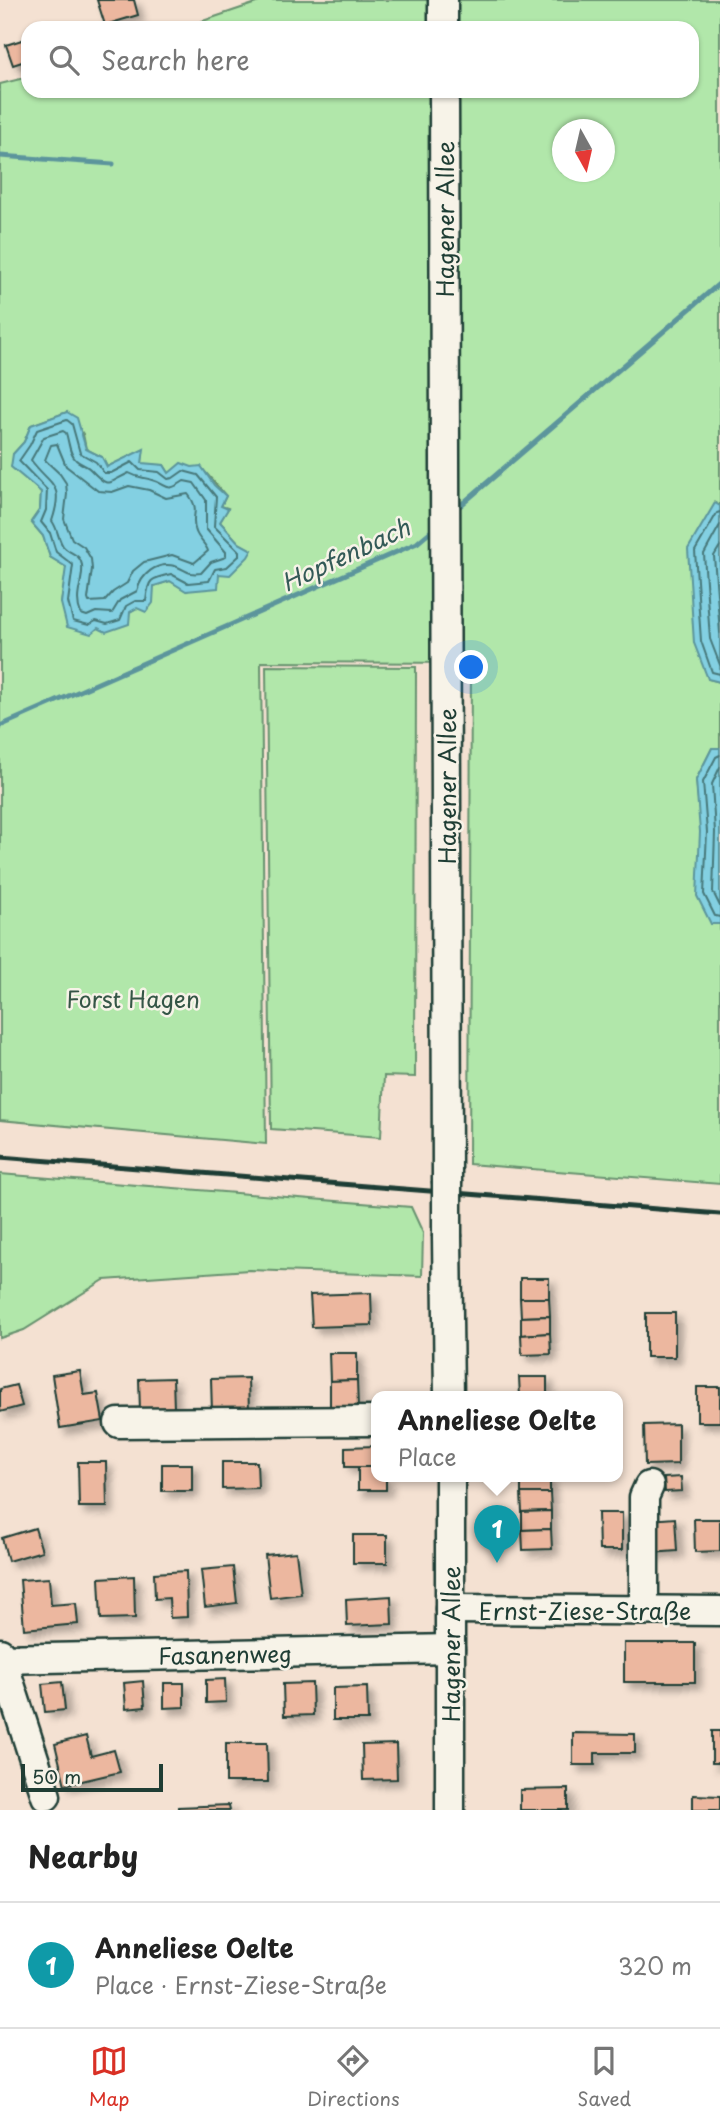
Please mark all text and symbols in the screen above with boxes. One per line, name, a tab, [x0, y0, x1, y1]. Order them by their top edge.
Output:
search box	[21, 21, 699, 98]
text: Search here	[101, 40, 250, 79]
icon: search	[45, 41, 83, 79]
north arrow	[552, 119, 615, 182]
street label: Hagener Allee	[427, 141, 462, 297]
water label: Hopfenbach	[275, 508, 416, 600]
your location	[454, 650, 488, 684]
street label: Hagener Allee	[429, 708, 464, 864]
park label: Forst Hagen	[66, 981, 200, 1016]
popup	[371, 1391, 623, 1482]
text: Anneliese Oelte	[398, 1400, 596, 1439]
text: Place	[398, 1439, 456, 1474]
pin: 1	[474, 1505, 520, 1563]
street label: Hagener Allee	[433, 1566, 468, 1722]
street label: Ernst-Ziese-Straße	[479, 1593, 691, 1628]
street label: Fasanenweg	[158, 1635, 292, 1673]
scale bar	[21, 1761, 163, 1793]
text: 50 m	[32, 1762, 81, 1790]
text: Nearby	[28, 1833, 138, 1878]
text: Anneliese Oelte	[95, 1928, 294, 1967]
text: 1	[46, 1948, 57, 1983]
text: 320 m	[618, 1948, 692, 1983]
text: Place · Ernst-Ziese-Straße	[95, 1967, 387, 2002]
tab: Map	[89, 2042, 129, 2112]
tab: Directions	[307, 2042, 400, 2112]
tab: Saved	[577, 2042, 631, 2112]

